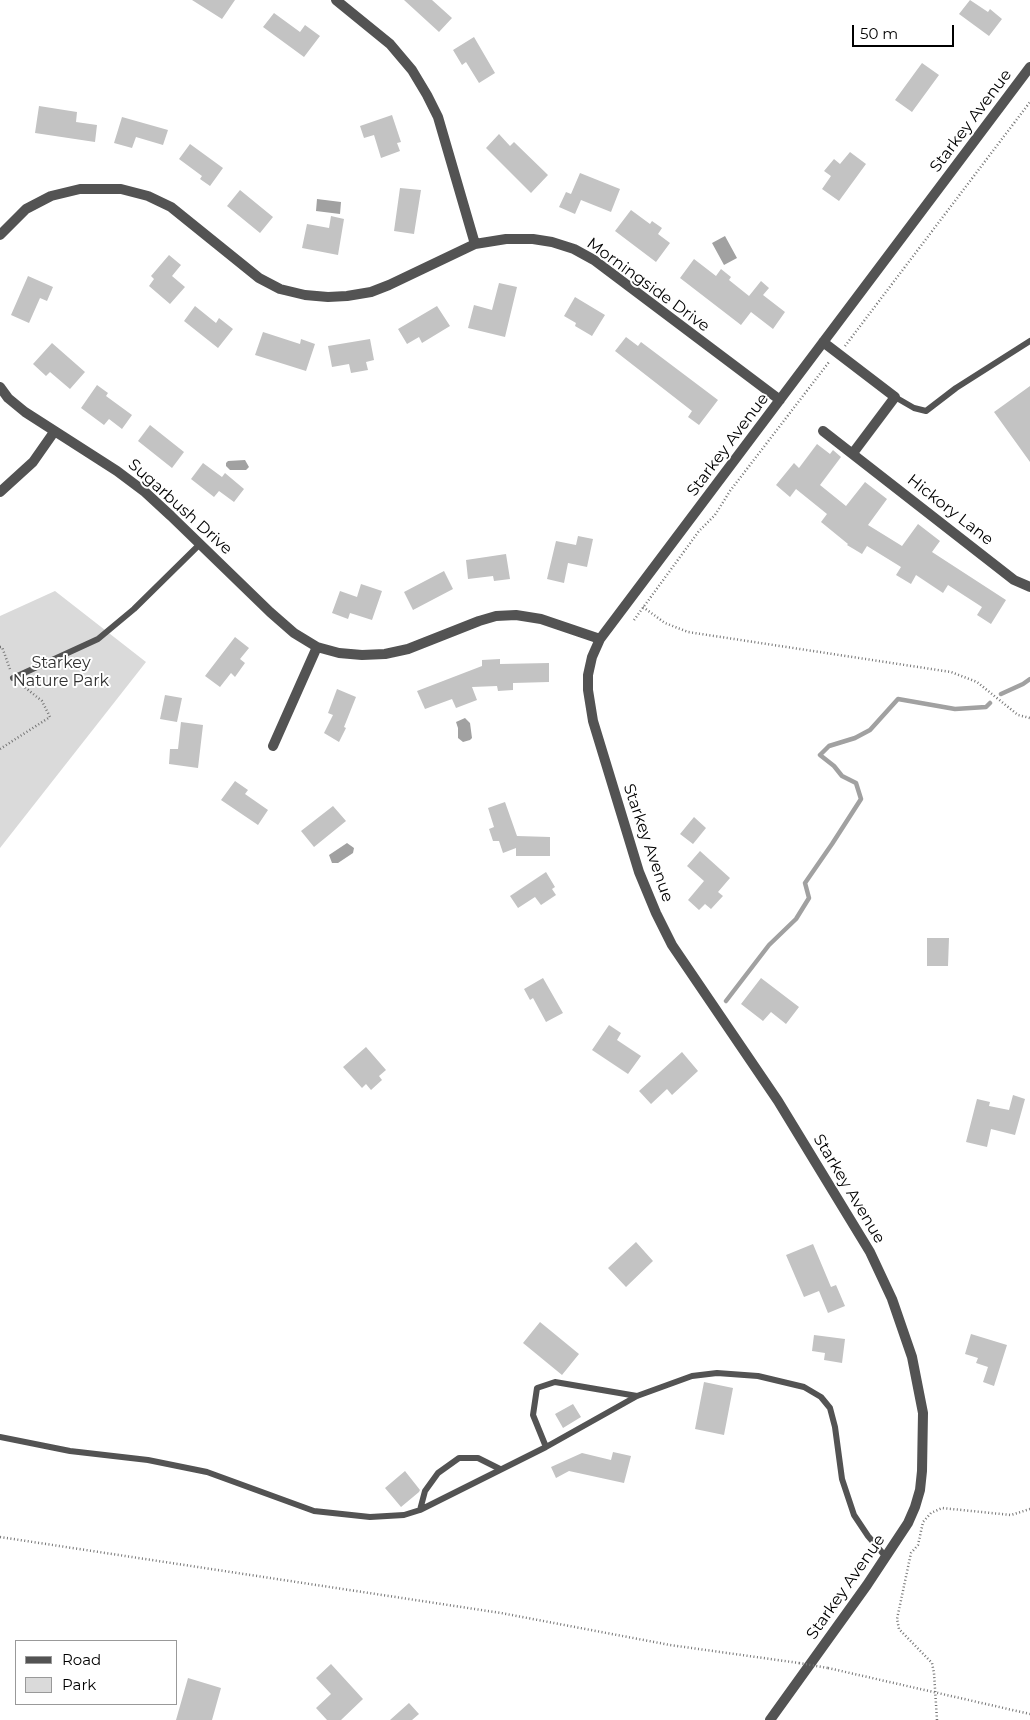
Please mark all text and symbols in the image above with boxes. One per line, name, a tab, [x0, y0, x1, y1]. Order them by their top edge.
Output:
scale bar	[855, 15, 958, 47]
text: 50 m	[860, 24, 898, 43]
street label: Starkey Avenue	[926, 66, 1016, 176]
street label: Morningside Drive	[583, 234, 713, 336]
street label: Starkey Avenue	[683, 390, 773, 500]
street label: Sugarbush Drive	[124, 455, 236, 559]
street label: Hickory Lane	[903, 470, 997, 550]
park label: Starkey Nature Park	[13, 653, 109, 691]
street label: Starkey Avenue	[619, 781, 677, 905]
street label: Starkey Avenue	[809, 1131, 889, 1247]
street label: Starkey Avenue	[803, 1531, 889, 1643]
legend	[15, 1640, 178, 1705]
text: Road	[62, 1650, 101, 1669]
text: Park	[62, 1675, 96, 1694]

